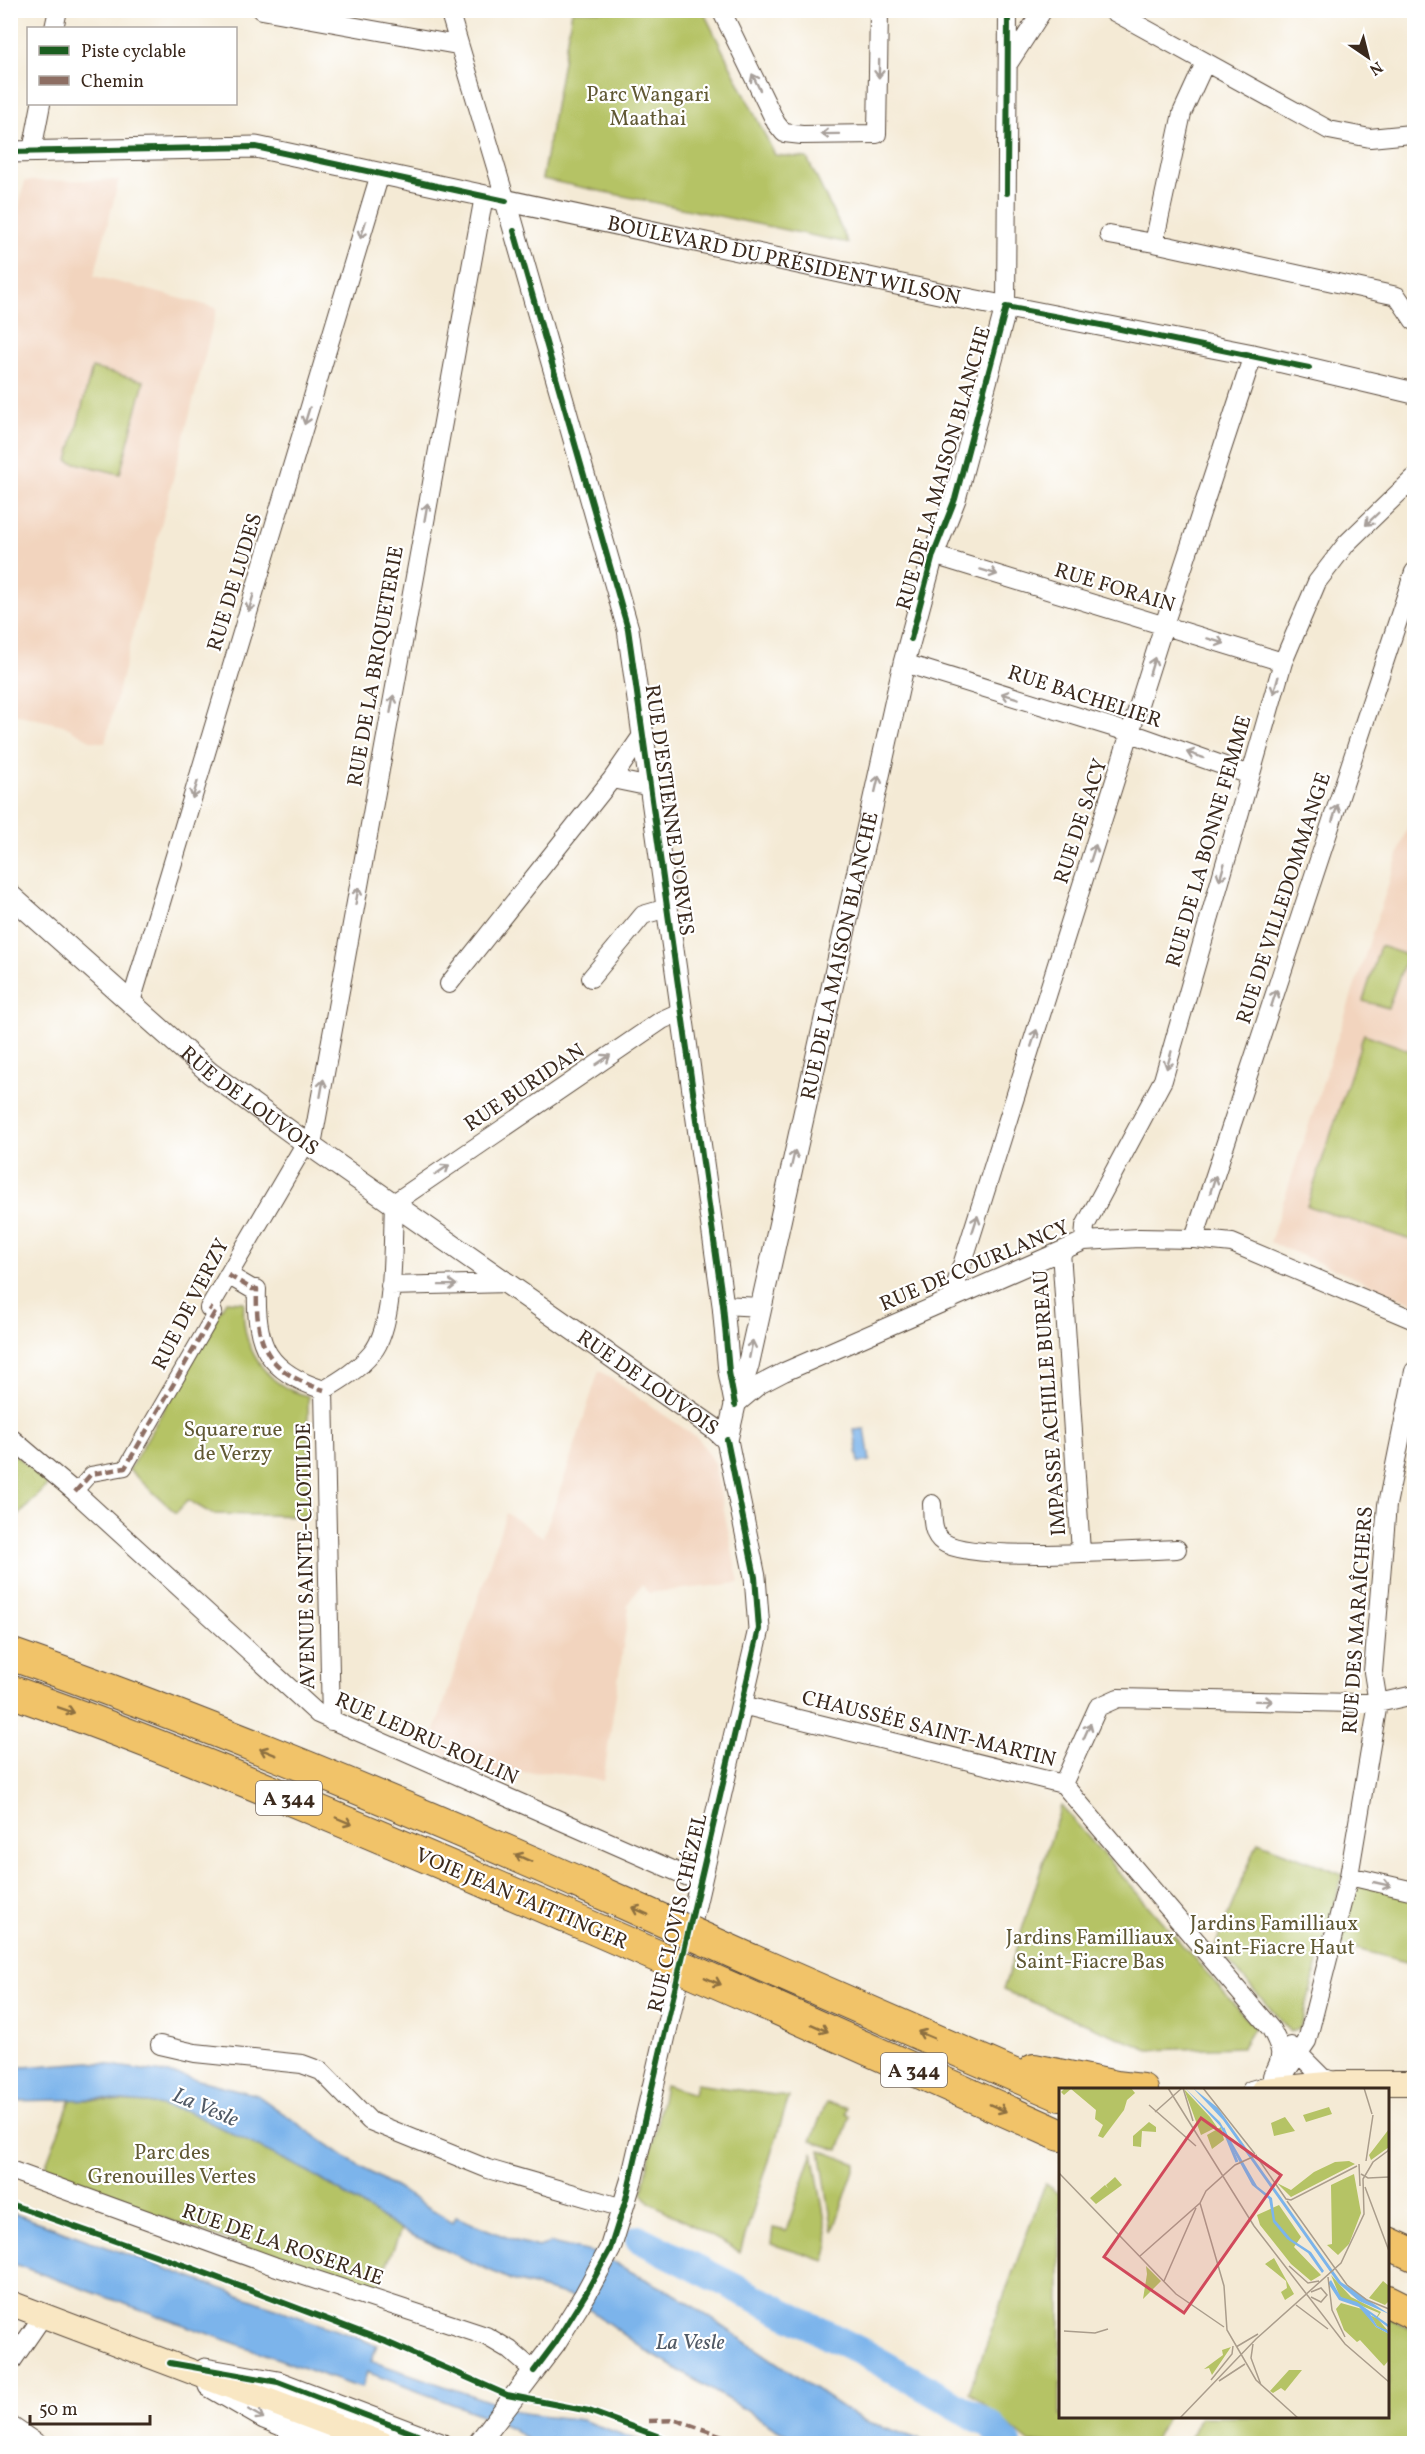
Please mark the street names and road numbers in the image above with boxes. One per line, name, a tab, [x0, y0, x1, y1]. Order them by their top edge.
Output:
street label: BOULEVARD DU PRÉSIDENT WILSON	[604, 209, 963, 313]
street label: RUE DE LA MAISON BLANCHE	[890, 323, 999, 614]
street label: RUE DE LUDES	[201, 510, 270, 655]
street label: RUE DE LA BRIQUETERIE	[341, 544, 412, 789]
street label: RUE FORAIN	[1051, 556, 1178, 621]
street label: RUE BACHELIER	[1004, 659, 1165, 736]
street label: RUE D'ESTIENNE D'ORVES	[637, 683, 701, 938]
street label: RUE DE LA BONNE FEMME	[1160, 712, 1259, 971]
street label: RUE DE SACY	[1048, 755, 1115, 888]
street label: RUE DE VILLEDOMMANGE	[1230, 769, 1339, 1028]
street label: RUE DE LA MAISON BLANCHE	[794, 809, 887, 1103]
street label: RUE BURIDAN	[459, 1037, 591, 1139]
street label: RUE DE LOUVOIS	[173, 1040, 324, 1163]
street label: RUE DE COURLANCY	[875, 1213, 1074, 1319]
street label: RUE DE VERZY	[146, 1234, 237, 1375]
street label: IMPASSE ACHILLE BUREAU	[1027, 1269, 1074, 1537]
street label: RUE DE LOUVOIS	[570, 1324, 724, 1443]
street label: AVENUE SAINTE-CLOTILDE	[290, 1422, 323, 1690]
street label: RUE DES MARAÎCHERS	[1336, 1505, 1381, 1735]
street label: CHAUSSÉE SAINT-MARTIN	[799, 1684, 1059, 1775]
street label: RUE LEDRU-ROLLIN	[330, 1686, 523, 1793]
road number: A 344	[256, 1781, 322, 1815]
street label: RUE CLOVIS CHÉZEL	[641, 1811, 716, 2016]
street label: VOIE JEAN TAITTINGER	[410, 1841, 632, 1957]
road number: A 344	[881, 2053, 947, 2087]
street label: RUE DE LA ROSERAIE	[178, 2197, 387, 2294]

